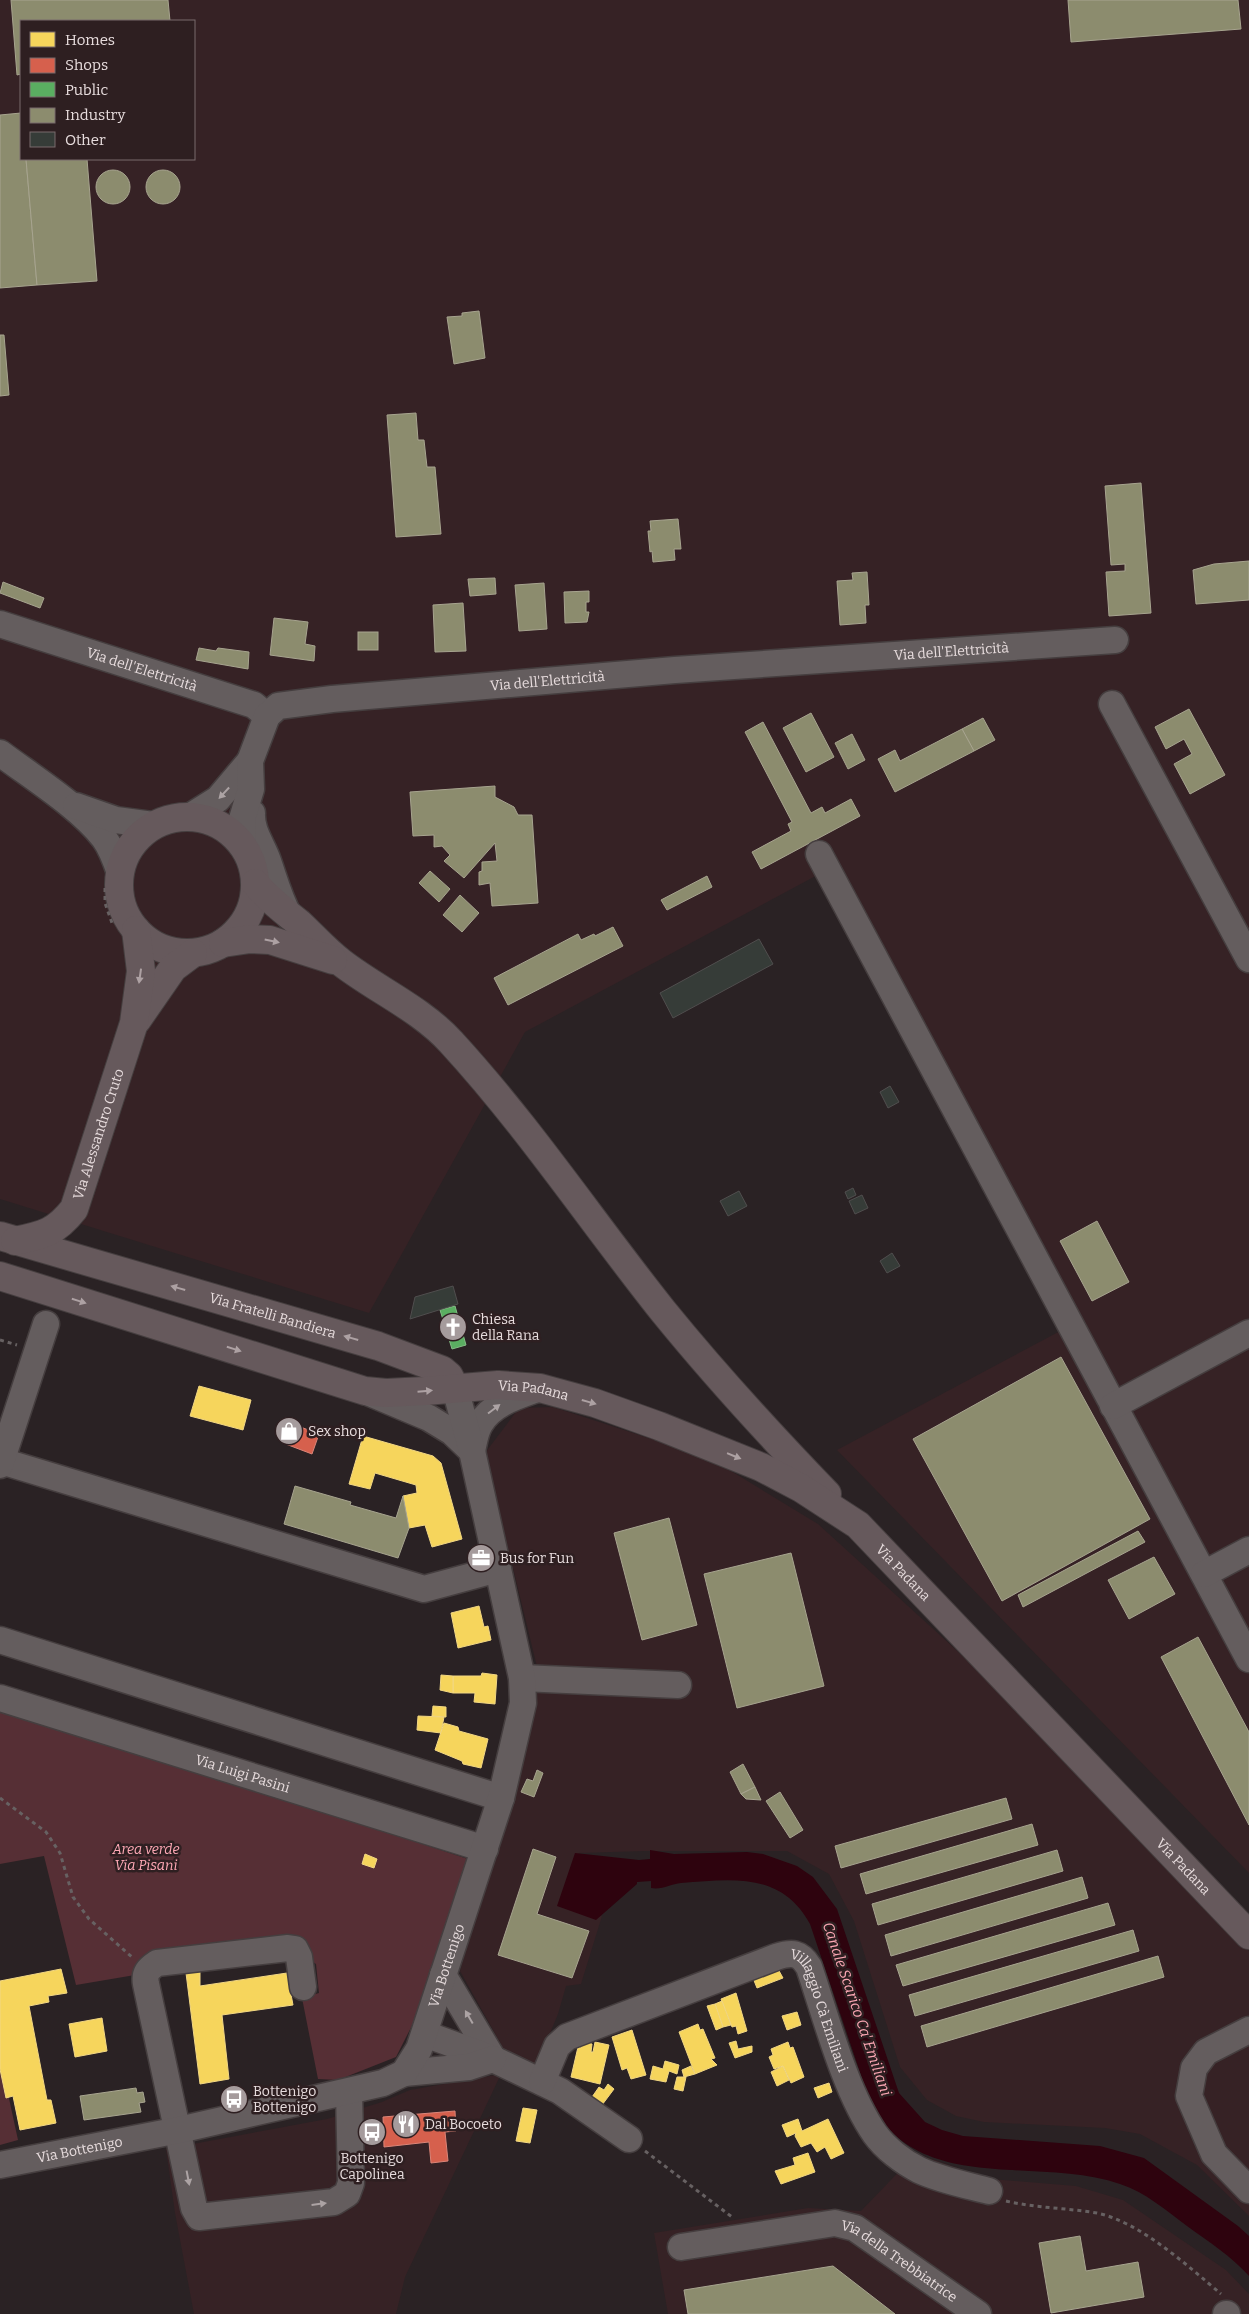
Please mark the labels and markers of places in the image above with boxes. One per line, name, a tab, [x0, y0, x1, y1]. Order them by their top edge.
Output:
place label: Chiesa della Rana	[472, 1311, 540, 1344]
church icon: Chiesa della Rana	[438, 1312, 468, 1342]
shop icon: Sex shop	[274, 1416, 304, 1446]
place label: Sex shop	[308, 1423, 366, 1440]
office icon: Bus for Fun	[466, 1543, 496, 1573]
place label: Bus for Fun	[500, 1550, 574, 1567]
place label: Bottenigo Bottenigo	[253, 2083, 316, 2116]
bus stop icon: Bottenigo Bottenigo	[219, 2084, 249, 2114]
restaurant icon: Dal Bocoeto	[391, 2109, 421, 2139]
place label: Dal Bocoeto	[425, 2116, 502, 2133]
bus stop icon: Bottenigo Capolinea	[357, 2117, 387, 2147]
place label: Bottenigo Capolinea	[339, 2150, 405, 2183]

